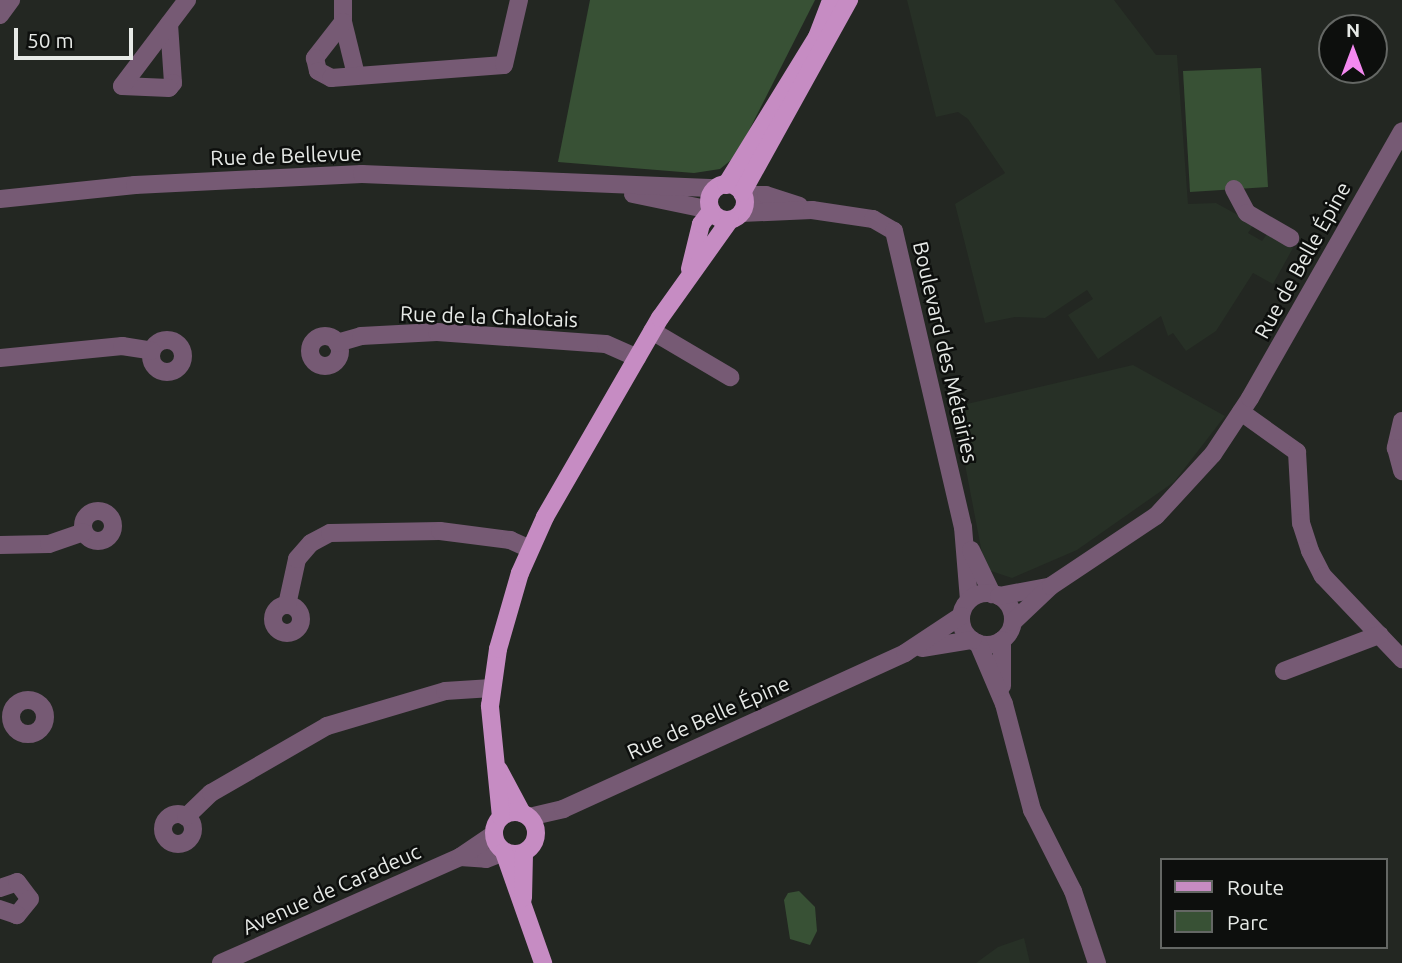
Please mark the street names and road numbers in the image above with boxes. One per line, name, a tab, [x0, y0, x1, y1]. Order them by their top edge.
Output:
street label: Rue de Bellevue	[210, 140, 362, 170]
street label: Rue de Belle Épine	[1248, 177, 1356, 343]
street label: Boulevard des Métairies	[908, 239, 984, 465]
street label: Rue de la Chalotais	[400, 300, 578, 332]
street label: Rue de Belle Épine	[623, 670, 793, 764]
street label: Avenue de Caradeuc	[238, 838, 424, 940]

